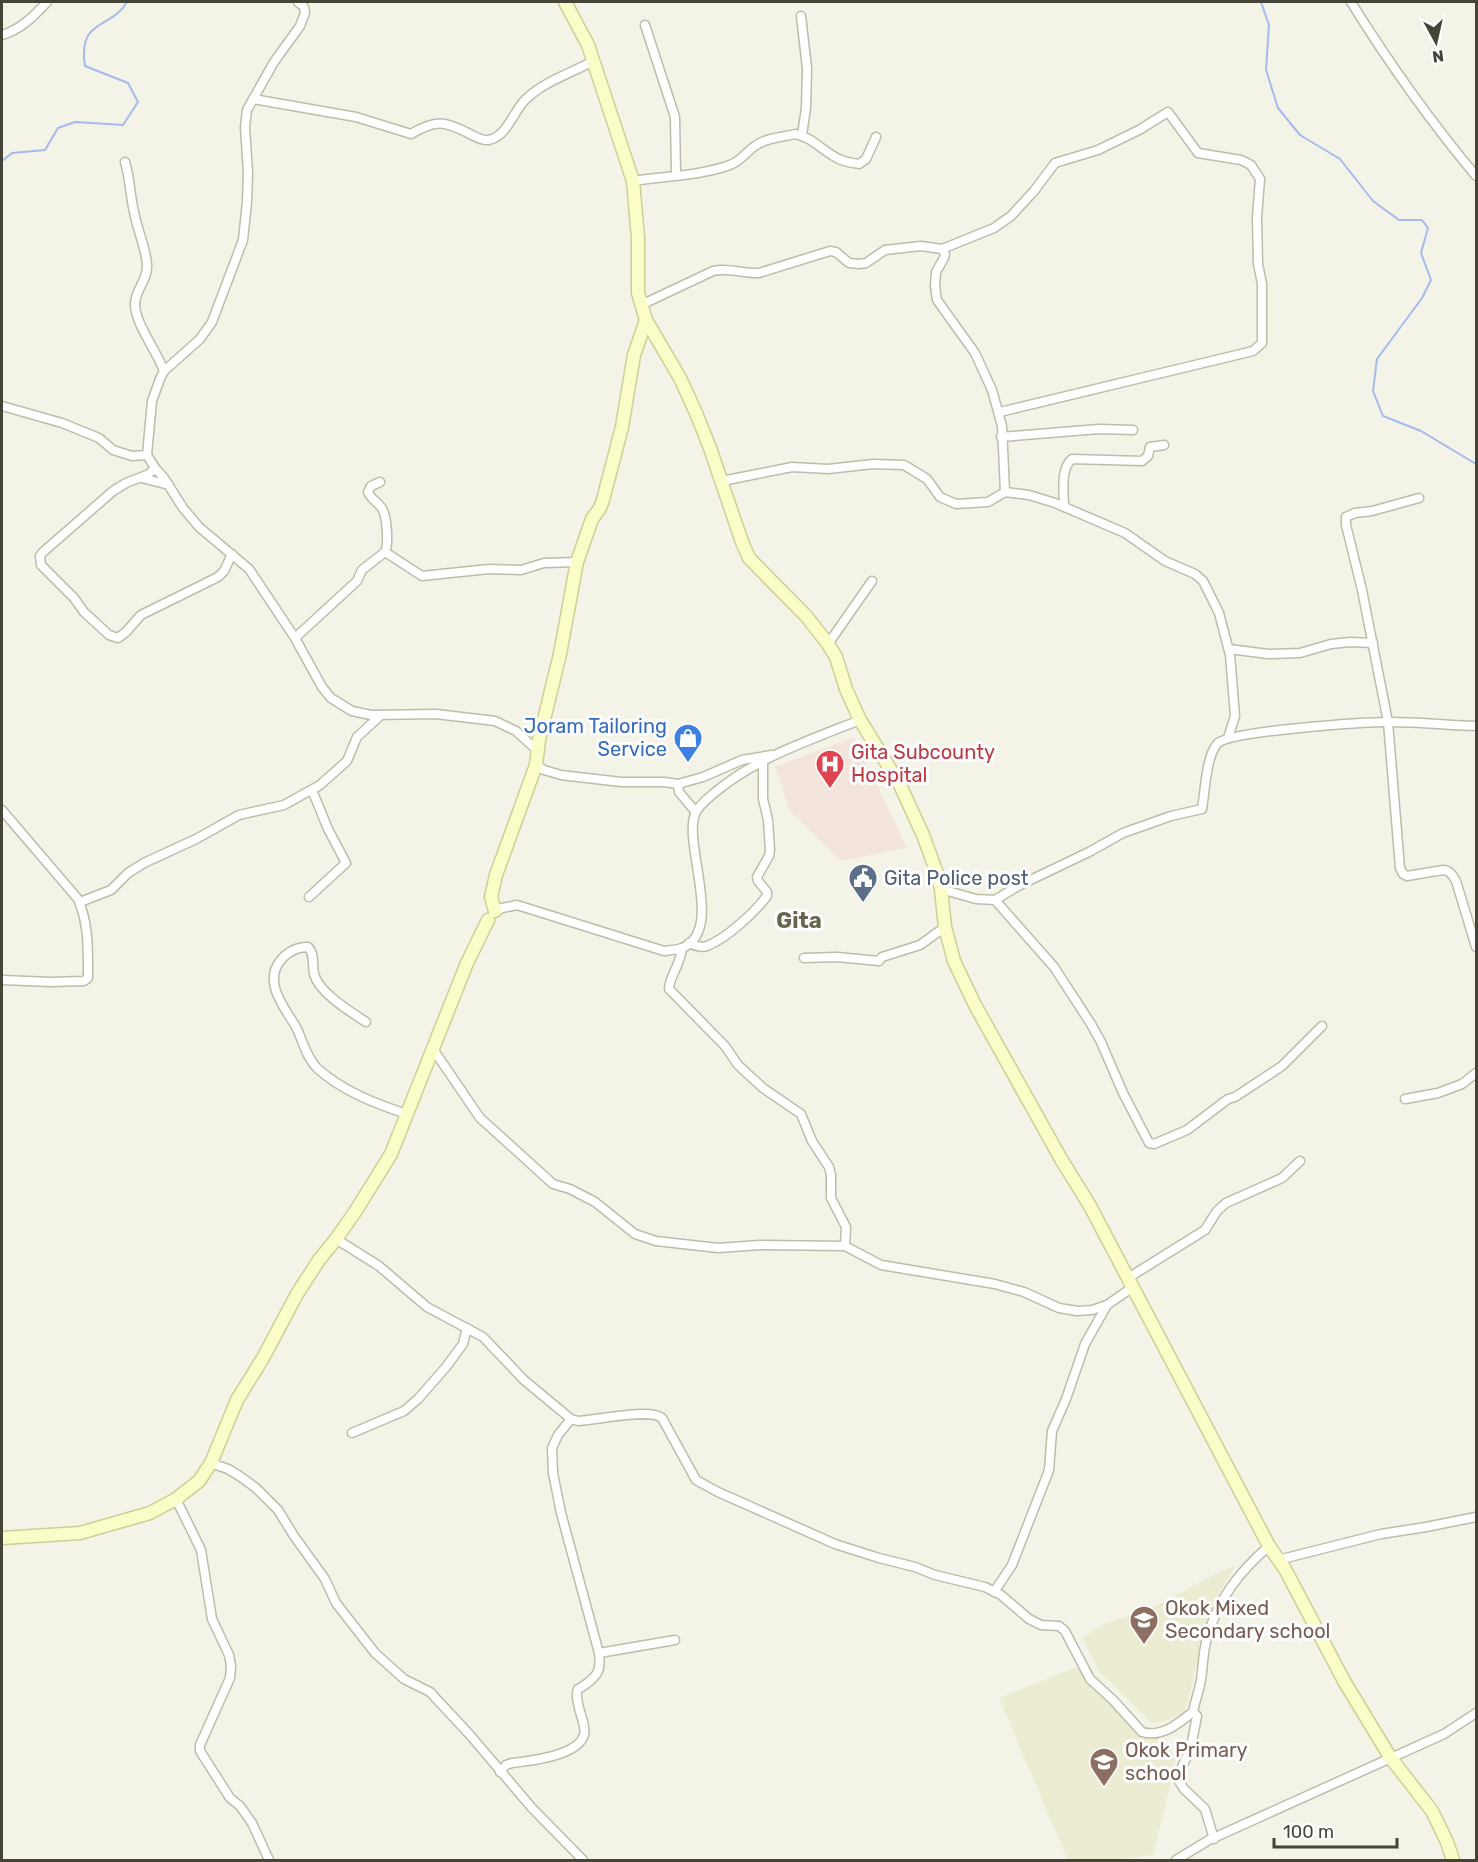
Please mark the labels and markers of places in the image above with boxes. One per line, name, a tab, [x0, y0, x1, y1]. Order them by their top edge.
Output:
place label: Joram Tailoring Service	[524, 714, 667, 761]
shop icon: Joram Tailoring Service	[672, 722, 704, 764]
place label: Gita Subcounty Hospital	[851, 740, 995, 787]
hospital icon: Gita Subcounty Hospital	[814, 748, 846, 790]
public building icon: Gita Police post	[847, 862, 879, 904]
place label: Gita Police post	[884, 866, 1029, 890]
place label: Okok Mixed Secondary school	[1165, 1596, 1330, 1643]
school or university icon: Okok Mixed Secondary school	[1128, 1604, 1160, 1646]
place label: Okok Primary school	[1125, 1738, 1248, 1785]
school or university icon: Okok Primary school	[1088, 1746, 1120, 1788]

